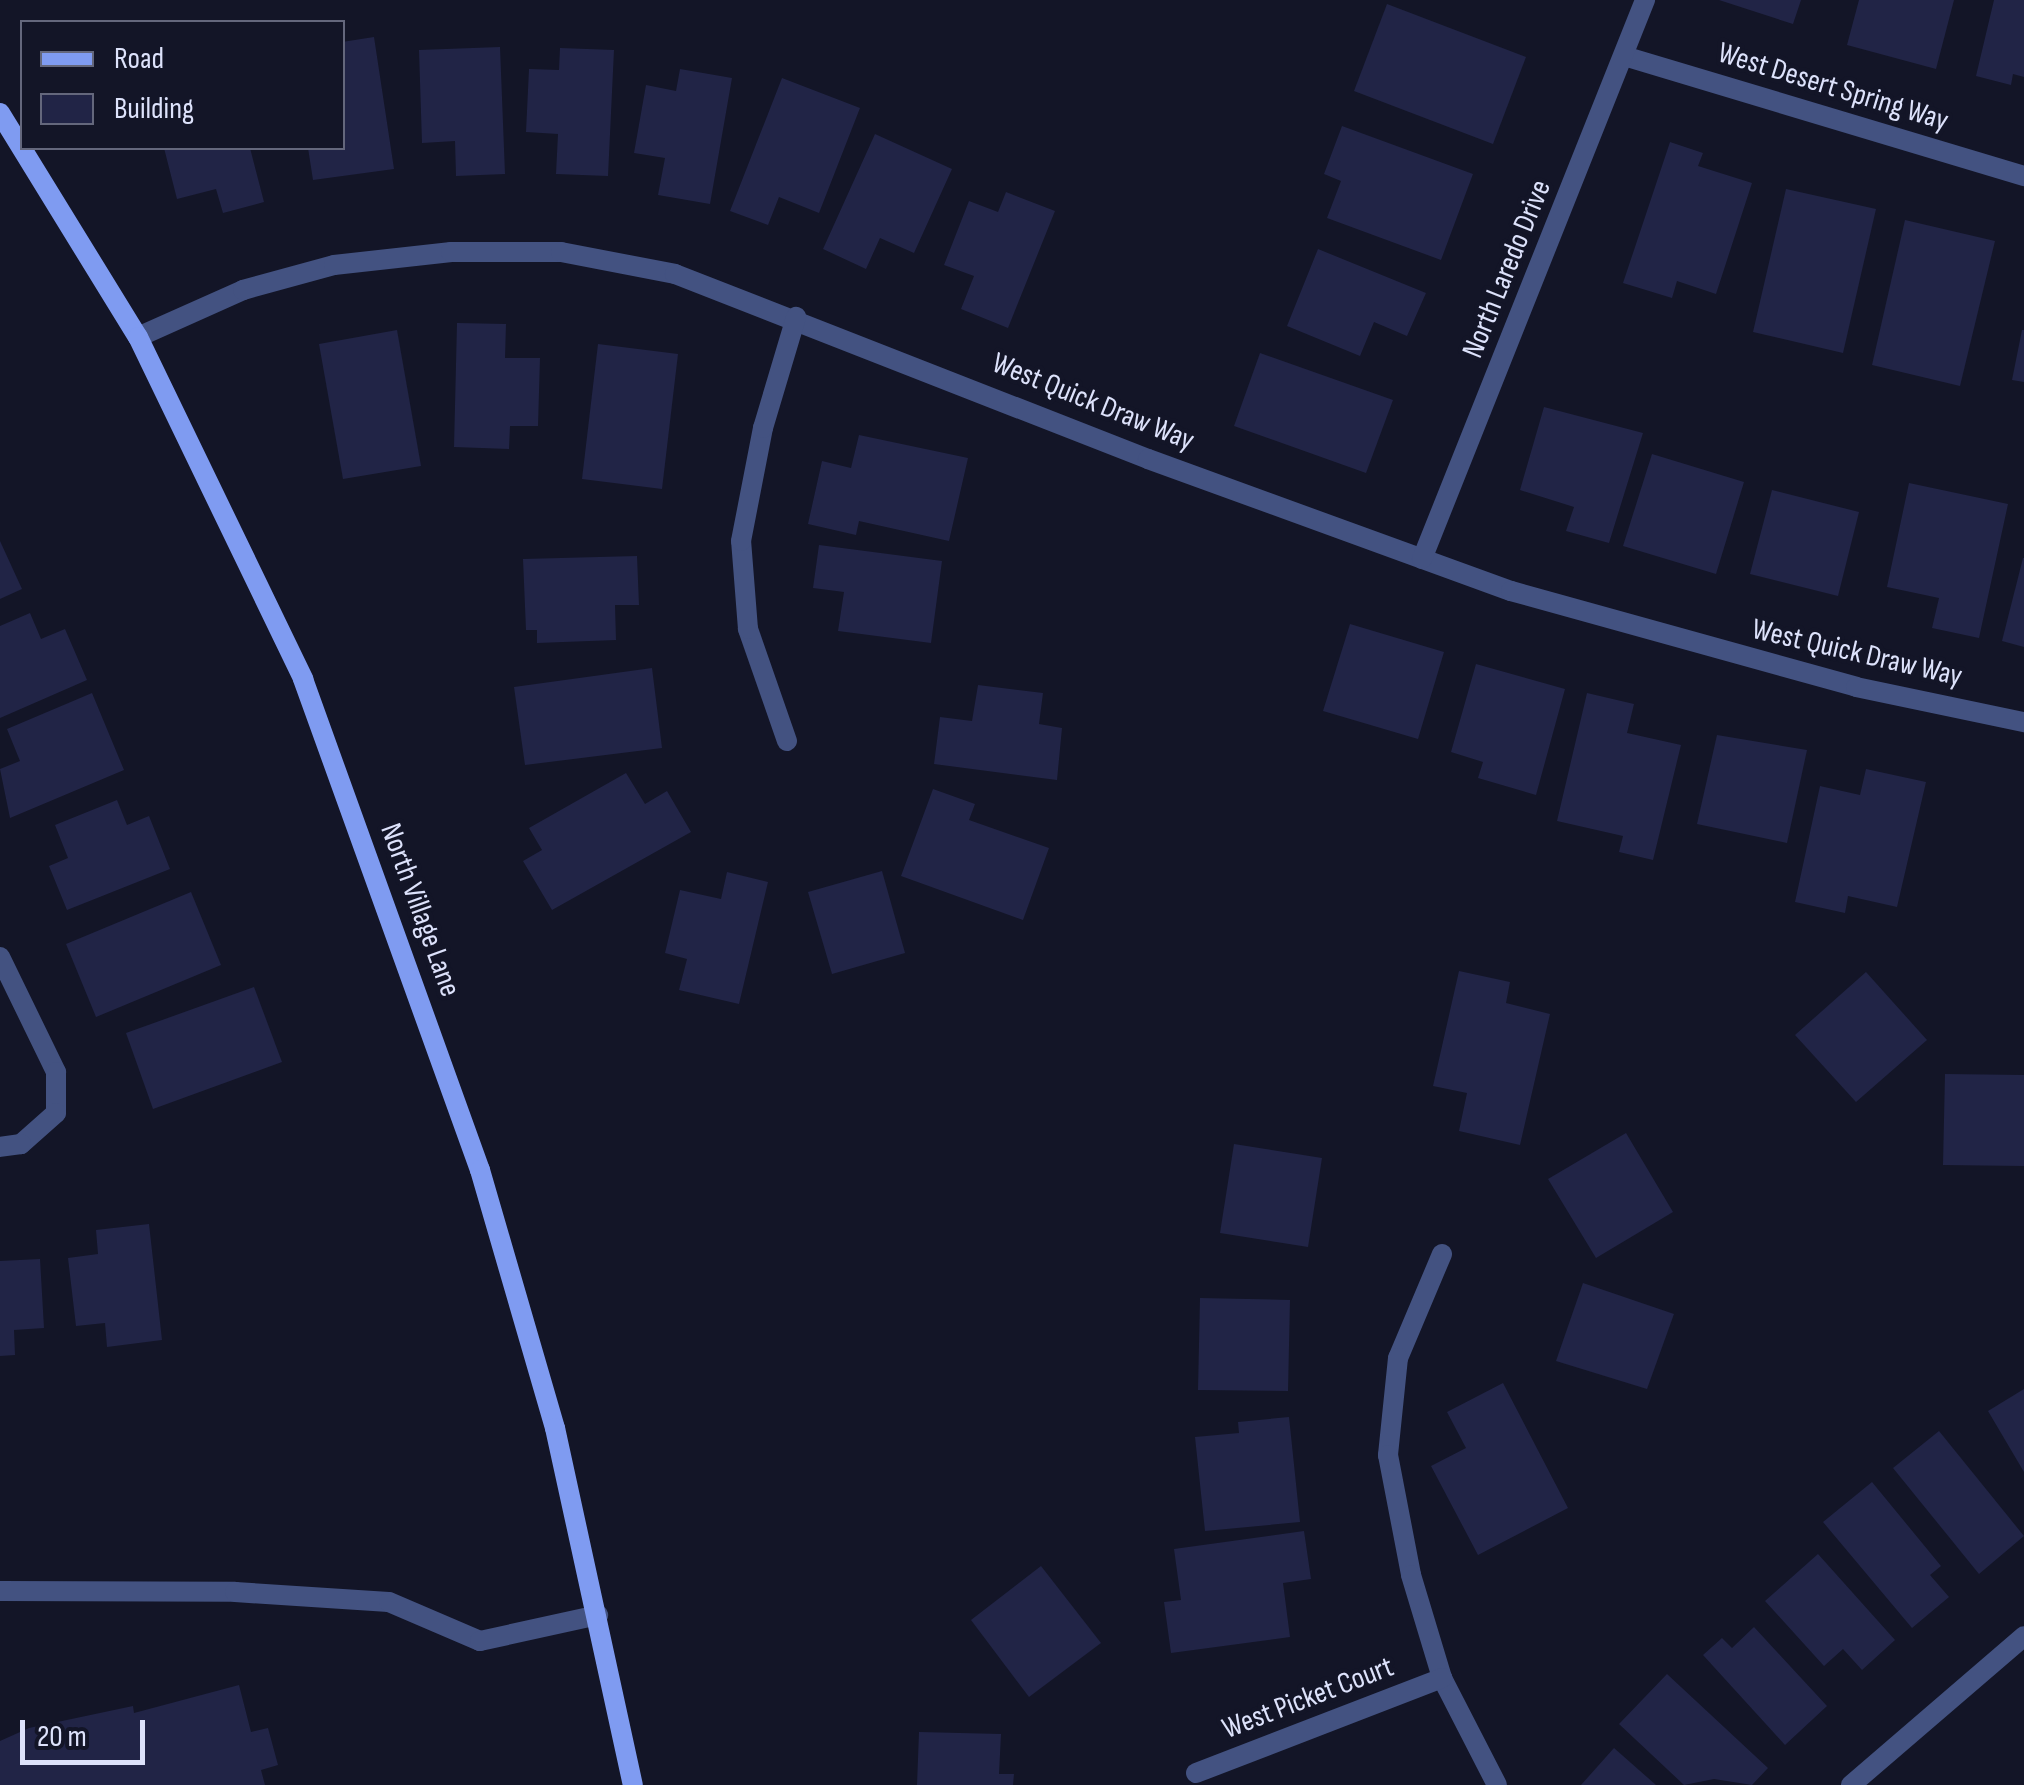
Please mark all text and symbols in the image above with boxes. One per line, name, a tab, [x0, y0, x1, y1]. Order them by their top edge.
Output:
legend	[20, 20, 345, 150]
street label: West Desert Spring Way	[1713, 35, 1953, 139]
text: Road	[114, 41, 164, 77]
text: Building	[114, 91, 194, 127]
street label: North Laredo Drive	[1455, 175, 1559, 363]
street label: West Quick Draw Way	[987, 345, 1199, 459]
street label: West Quick Draw Way	[1748, 611, 1966, 695]
street label: North Village Lane	[372, 819, 468, 1001]
street label: West Picket Court	[1217, 1649, 1399, 1747]
scale bar	[25, 1700, 150, 1762]
text: 20 m	[37, 1719, 87, 1755]

